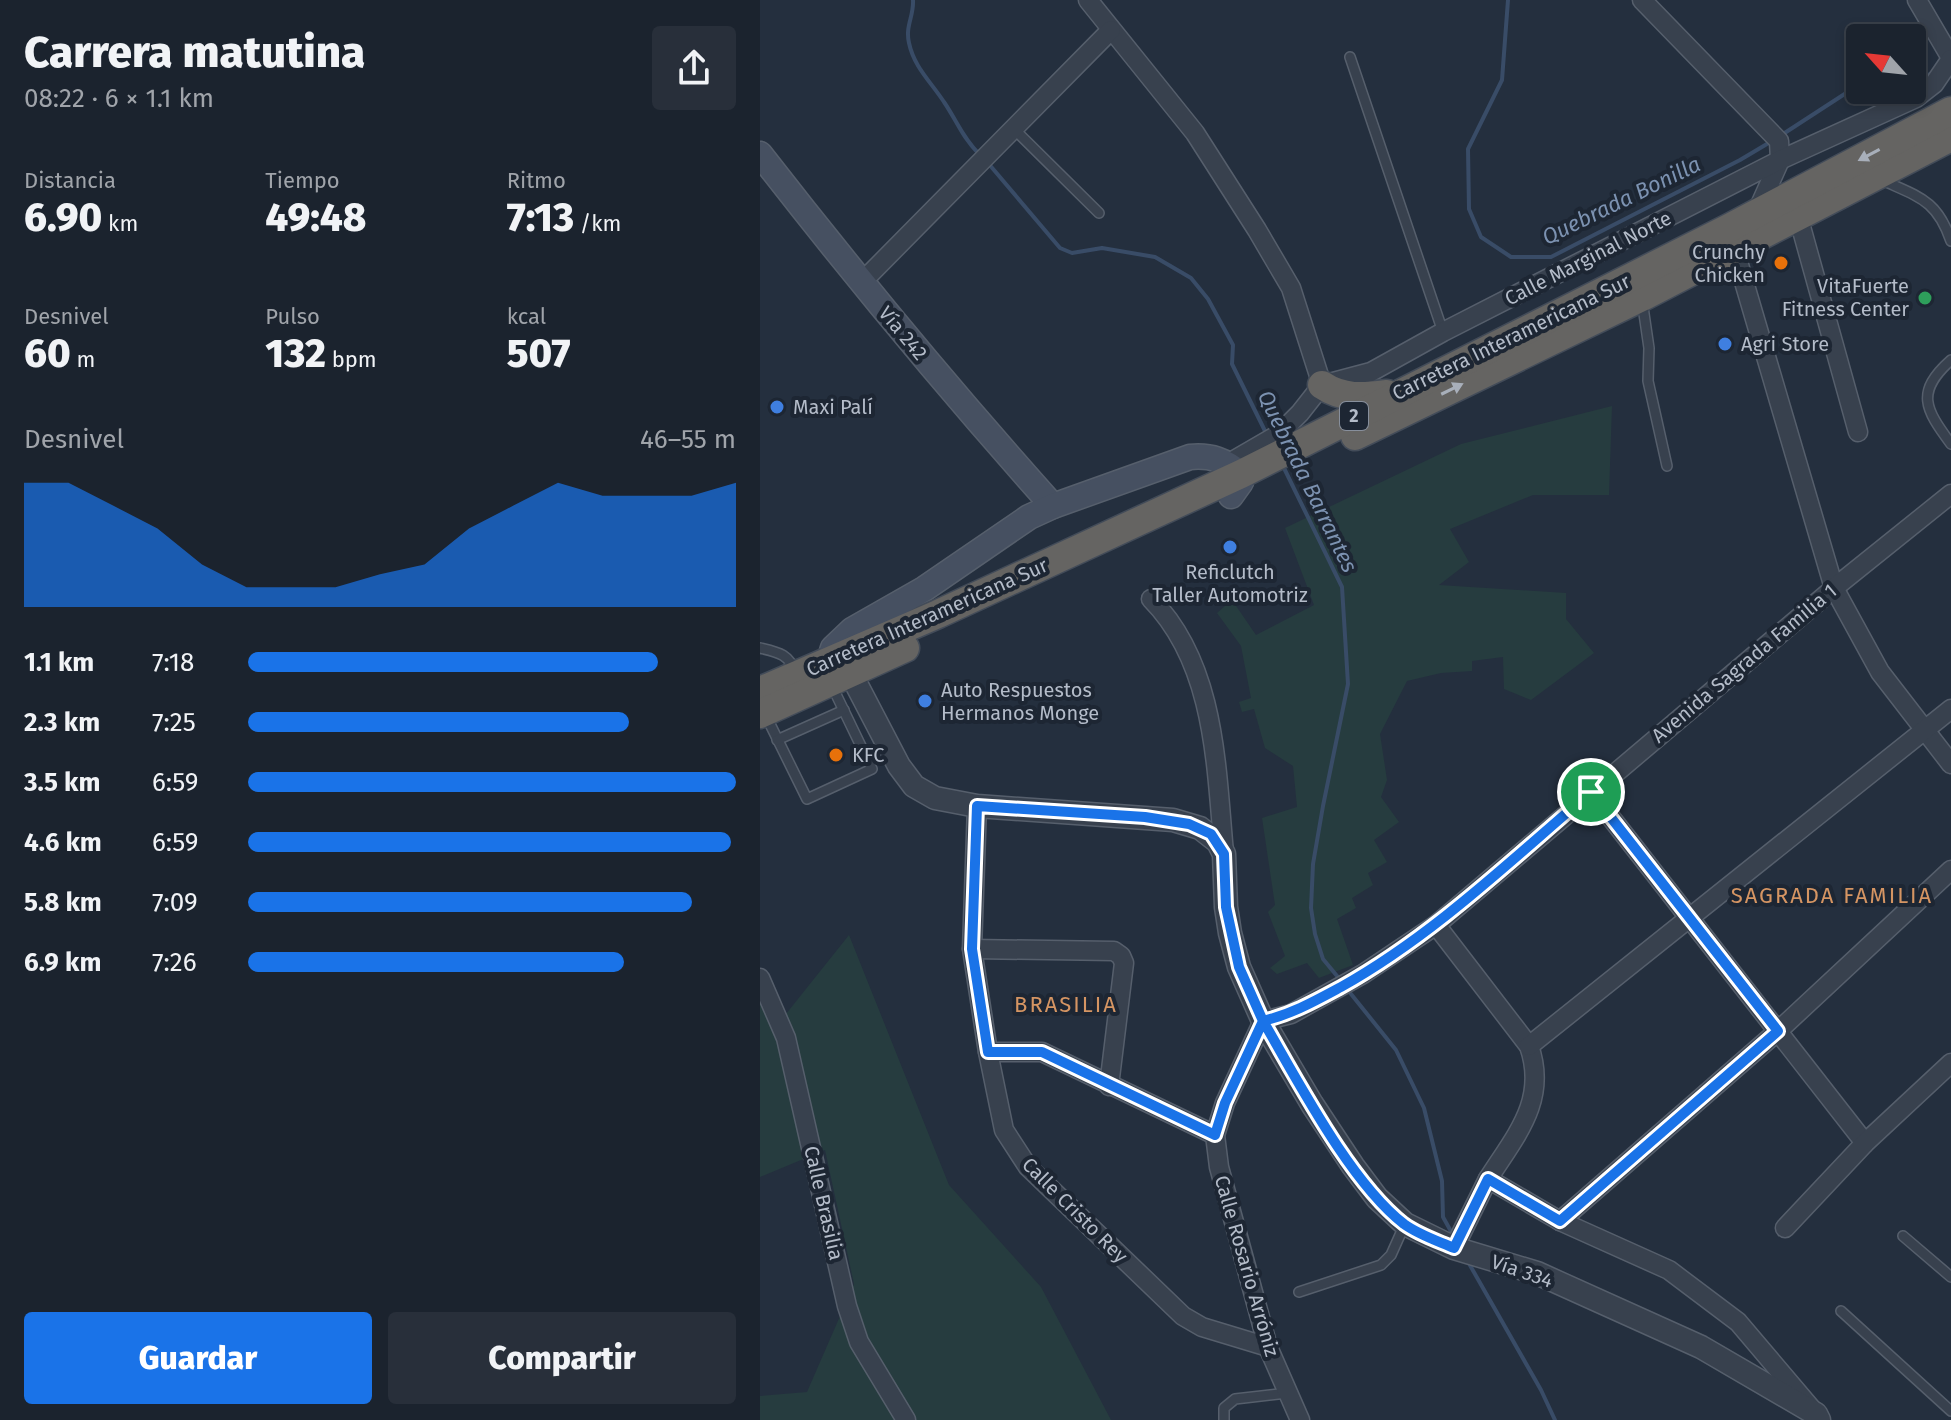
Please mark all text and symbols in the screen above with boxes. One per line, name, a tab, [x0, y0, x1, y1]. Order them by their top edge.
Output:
north arrow	[1846, 24, 1926, 104]
map controls	[1846, 24, 1926, 104]
text: Carrera matutina	[24, 26, 365, 79]
button: share	[652, 26, 736, 110]
text: 08:22 · 6 × 1.1 km	[24, 83, 214, 114]
one-way arrow	[1857, 148, 1880, 161]
water label: Quebrada Bonilla	[1537, 150, 1705, 251]
text: Distancia	[24, 167, 116, 194]
text: Tiempo	[265, 167, 340, 194]
text: Ritmo	[507, 167, 566, 194]
text: 6.90	[24, 194, 102, 242]
text: 49:48	[265, 194, 366, 242]
text: 7:13	[507, 194, 574, 242]
street label: Calle Marginal Norte	[1501, 206, 1675, 310]
text: km	[102, 210, 138, 237]
text: /km	[574, 210, 621, 237]
place label: Crunchy Chicken	[1692, 240, 1765, 287]
marker: Crunchy Chicken	[1772, 254, 1790, 272]
street label: Carretera Interamericana Sur	[1388, 269, 1634, 405]
place label: VitaFuerte Fitness Center	[1782, 274, 1909, 321]
marker: VitaFuerte Fitness Center	[1916, 289, 1934, 307]
street label: Vía 242	[874, 301, 932, 365]
text: Desnivel	[24, 303, 109, 330]
text: Pulso	[265, 303, 320, 330]
text: kcal	[507, 303, 546, 330]
text: 60	[24, 330, 71, 378]
text: 132	[265, 330, 326, 378]
text: 507	[507, 330, 570, 378]
place label: Agri Store	[1741, 332, 1829, 356]
marker: Agri Store	[1716, 335, 1734, 353]
text: m	[71, 346, 95, 373]
text: bpm	[326, 346, 377, 373]
one-way arrow	[1441, 382, 1464, 396]
water label: Quebrada Barrantes	[1252, 386, 1363, 577]
place label: Maxi Palí	[793, 395, 873, 419]
marker: Maxi Palí	[768, 398, 786, 416]
road number: 2	[1340, 402, 1368, 430]
text: Desnivel	[24, 424, 124, 455]
text: 46–55 m	[640, 424, 736, 455]
marker: Reficlutch Taller Automotriz	[1221, 538, 1239, 556]
street label: Carretera Interamericana Sur	[803, 553, 1052, 681]
place label: Reficlutch Taller Automotriz	[1152, 560, 1308, 607]
street label: Avenida Sagrada Familia 1	[1647, 579, 1841, 747]
text: 1.1 km	[24, 647, 94, 678]
text: 7:18	[152, 647, 194, 678]
place label: Auto Respuestos Hermanos Monge	[941, 678, 1099, 725]
marker: Auto Respuestos Hermanos Monge	[916, 692, 934, 710]
text: 2.3 km	[24, 707, 100, 738]
text: 7:25	[152, 707, 196, 738]
place label: KFC	[852, 743, 884, 767]
marker: KFC	[827, 746, 845, 764]
pin	[1557, 758, 1625, 826]
text: 3.5 km	[24, 767, 100, 798]
text: 6:59	[152, 767, 199, 798]
icon: arrive	[1569, 770, 1613, 814]
text: 4.6 km	[24, 827, 102, 858]
text: 6:59	[152, 827, 199, 858]
district label: SAGRADA FAMILIA	[1731, 882, 1933, 909]
text: 5.8 km	[24, 887, 102, 918]
text: 7:09	[152, 887, 198, 918]
text: 6.9 km	[24, 947, 101, 978]
text: 7:26	[152, 947, 197, 978]
district label: BRASILIA	[1014, 991, 1118, 1018]
street label: Calle Brasilia	[799, 1143, 849, 1263]
street label: Calle Cristo Rey	[1017, 1152, 1133, 1268]
street label: Calle Rosario Arróniz	[1210, 1173, 1284, 1360]
street label: Vía 334	[1488, 1249, 1556, 1293]
button: Guardar	[24, 1312, 372, 1404]
button: Compartir	[388, 1312, 736, 1404]

